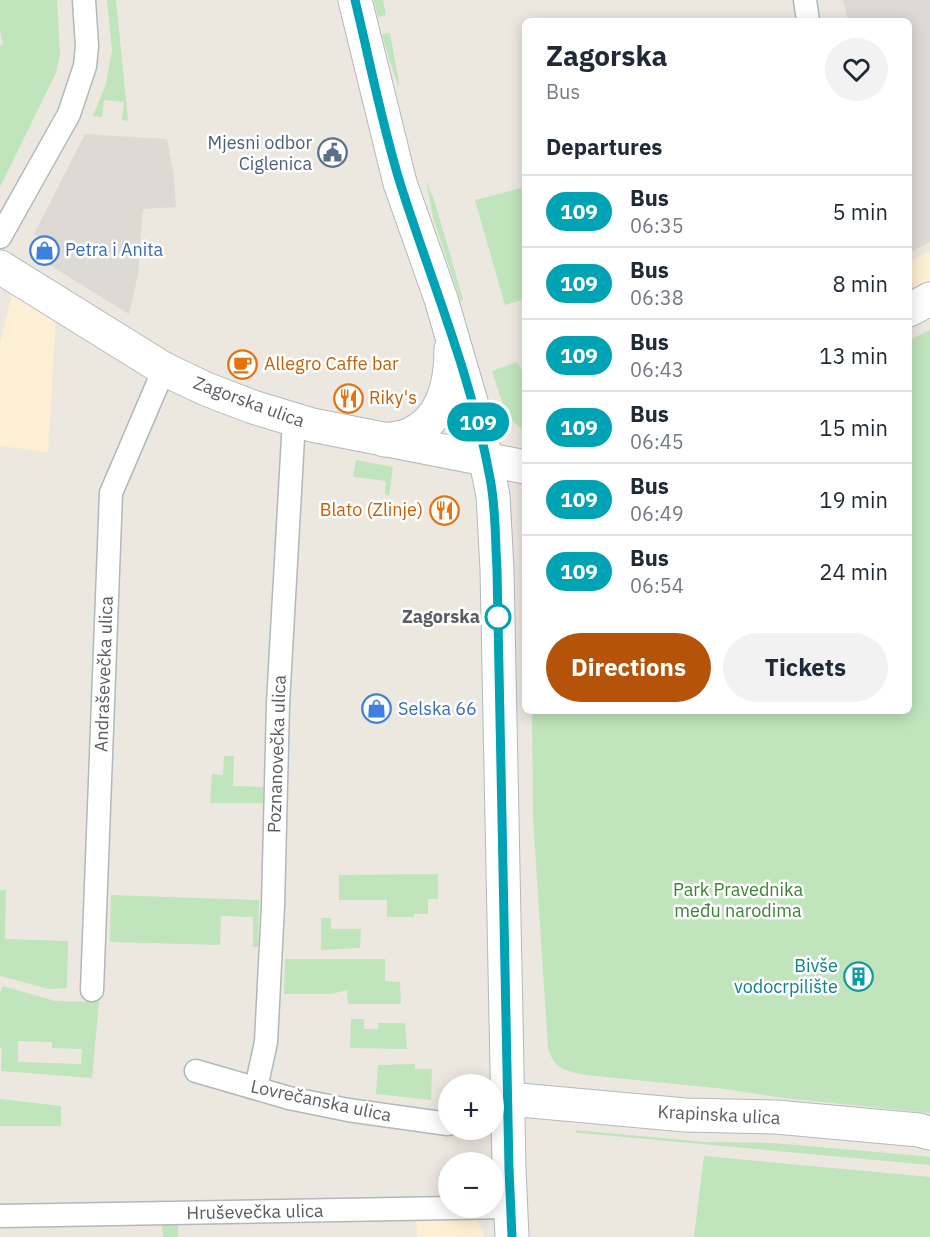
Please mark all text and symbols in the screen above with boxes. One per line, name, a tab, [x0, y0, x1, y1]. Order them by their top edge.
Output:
text: Zagorska	[546, 37, 668, 74]
button: heart	[825, 38, 888, 101]
text: Bus	[546, 78, 580, 105]
place label: Mjesni odbor Ciglenica	[208, 131, 312, 175]
text: Departures	[546, 132, 662, 161]
public building icon: Mjesni odbor Ciglenica	[317, 137, 349, 169]
text: Bus	[630, 183, 669, 212]
text: 109	[560, 197, 598, 225]
text: 5 min	[832, 197, 888, 226]
text: 06:35	[630, 212, 684, 239]
shop icon: Petra i Anita	[28, 234, 60, 266]
place label: Petra i Anita	[65, 238, 163, 261]
text: Bus	[630, 255, 669, 284]
text: 109	[560, 269, 598, 297]
text: 8 min	[832, 269, 888, 298]
text: 06:38	[630, 284, 684, 311]
text: Bus	[630, 327, 669, 356]
text: 109	[560, 341, 598, 369]
text: 13 min	[819, 341, 888, 370]
cafe icon: Allegro Caffe bar	[227, 348, 259, 380]
place label: Allegro Caffe bar	[264, 352, 399, 375]
text: 06:43	[630, 356, 684, 383]
street label: Zagorska ulica	[191, 371, 308, 432]
restaurant icon: Riky's	[332, 382, 364, 414]
place label: Riky's	[369, 386, 417, 409]
text: Bus	[630, 399, 669, 428]
line badge: 109	[444, 402, 512, 442]
text: 109	[459, 408, 497, 436]
text: 109	[560, 413, 598, 441]
text: 15 min	[819, 413, 888, 442]
text: 06:45	[630, 428, 684, 455]
text: Bus	[630, 471, 669, 500]
text: 109	[560, 485, 598, 513]
text: 19 min	[819, 485, 888, 514]
restaurant icon: Blato (Zlinje)	[428, 494, 460, 526]
place label: Blato (Zlinje)	[320, 498, 423, 521]
text: 06:49	[630, 500, 684, 527]
text: Bus	[630, 543, 669, 572]
text: 109	[560, 557, 598, 585]
text: 24 min	[819, 557, 888, 586]
text: 06:54	[630, 572, 684, 599]
street label: Andraševečka ulica	[89, 595, 118, 752]
marker: Zagorska	[485, 604, 511, 630]
place label: Zagorska	[402, 605, 480, 628]
button: Directions	[546, 633, 711, 702]
button: Tickets	[723, 633, 888, 702]
street label: Poznanovečka ulica	[262, 674, 291, 833]
shop icon: Selska 66	[361, 693, 393, 725]
place label: Selska 66	[398, 697, 477, 720]
park label: Park Pravednika među narodima	[673, 878, 803, 922]
place label: Bivše vodocrpilište	[734, 954, 838, 998]
building icon: Bivše vodocrpilište	[843, 960, 875, 992]
street label: Lovrečanska ulica	[249, 1074, 394, 1127]
map controls	[438, 1074, 504, 1218]
button: +	[438, 1074, 504, 1140]
street label: Krapinska ulica	[657, 1100, 781, 1129]
button: −	[438, 1152, 504, 1218]
street label: Hruševečka ulica	[186, 1199, 324, 1224]

